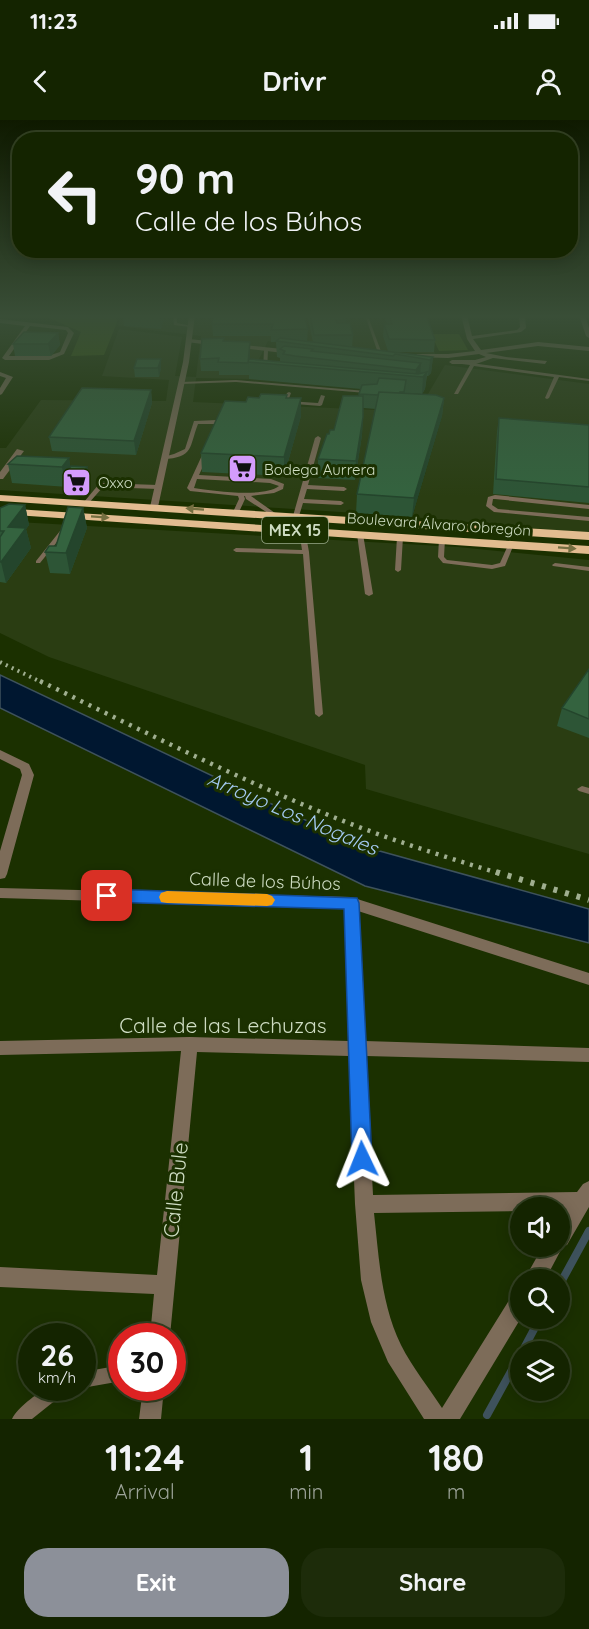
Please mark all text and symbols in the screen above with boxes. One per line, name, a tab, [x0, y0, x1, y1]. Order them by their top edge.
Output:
text: 11:23	[30, 7, 77, 35]
text: Drivr	[262, 64, 327, 98]
icon: back	[24, 65, 57, 98]
icon: person	[532, 65, 565, 98]
text: 90 m	[135, 152, 235, 205]
icon: left	[36, 156, 114, 234]
text: Calle de los Búhos	[135, 204, 362, 238]
supermarket icon: Bodega Aurrera	[227, 453, 259, 485]
place label: Bodega Aurrera	[264, 460, 375, 479]
supermarket icon: Oxxo	[61, 466, 93, 498]
place label: Oxxo	[98, 473, 133, 492]
one-way arrow	[186, 505, 205, 514]
street label: Boulevard Álvaro Obregón	[346, 508, 532, 540]
one-way arrow	[91, 513, 110, 522]
road number: MEX 15	[262, 517, 328, 543]
one-way arrow	[558, 543, 577, 552]
water label: Arroyo Los Nogales	[204, 766, 383, 861]
street label: Calle de los Búhos	[189, 867, 341, 895]
pin	[81, 870, 132, 921]
icon: arrive	[90, 879, 123, 912]
street label: Calle de las Lechuzas	[119, 1012, 327, 1038]
position arrow	[330, 1127, 394, 1191]
street label: Calle Bule	[157, 1141, 193, 1239]
map controls	[510, 1197, 570, 1401]
button: sound	[510, 1197, 570, 1257]
button: search	[510, 1269, 570, 1329]
speed limit sign: 30	[108, 1323, 186, 1401]
text: 26	[40, 1336, 74, 1374]
button: layers	[510, 1341, 570, 1401]
text: km/h	[38, 1368, 76, 1387]
text: 11:24	[105, 1435, 184, 1480]
text: 1	[299, 1435, 313, 1480]
text: 180	[428, 1435, 484, 1480]
text: Arrival	[115, 1479, 175, 1504]
text: min	[289, 1479, 323, 1504]
text: m	[447, 1479, 465, 1504]
button: Exit	[24, 1548, 289, 1617]
button: Share	[301, 1548, 565, 1617]

